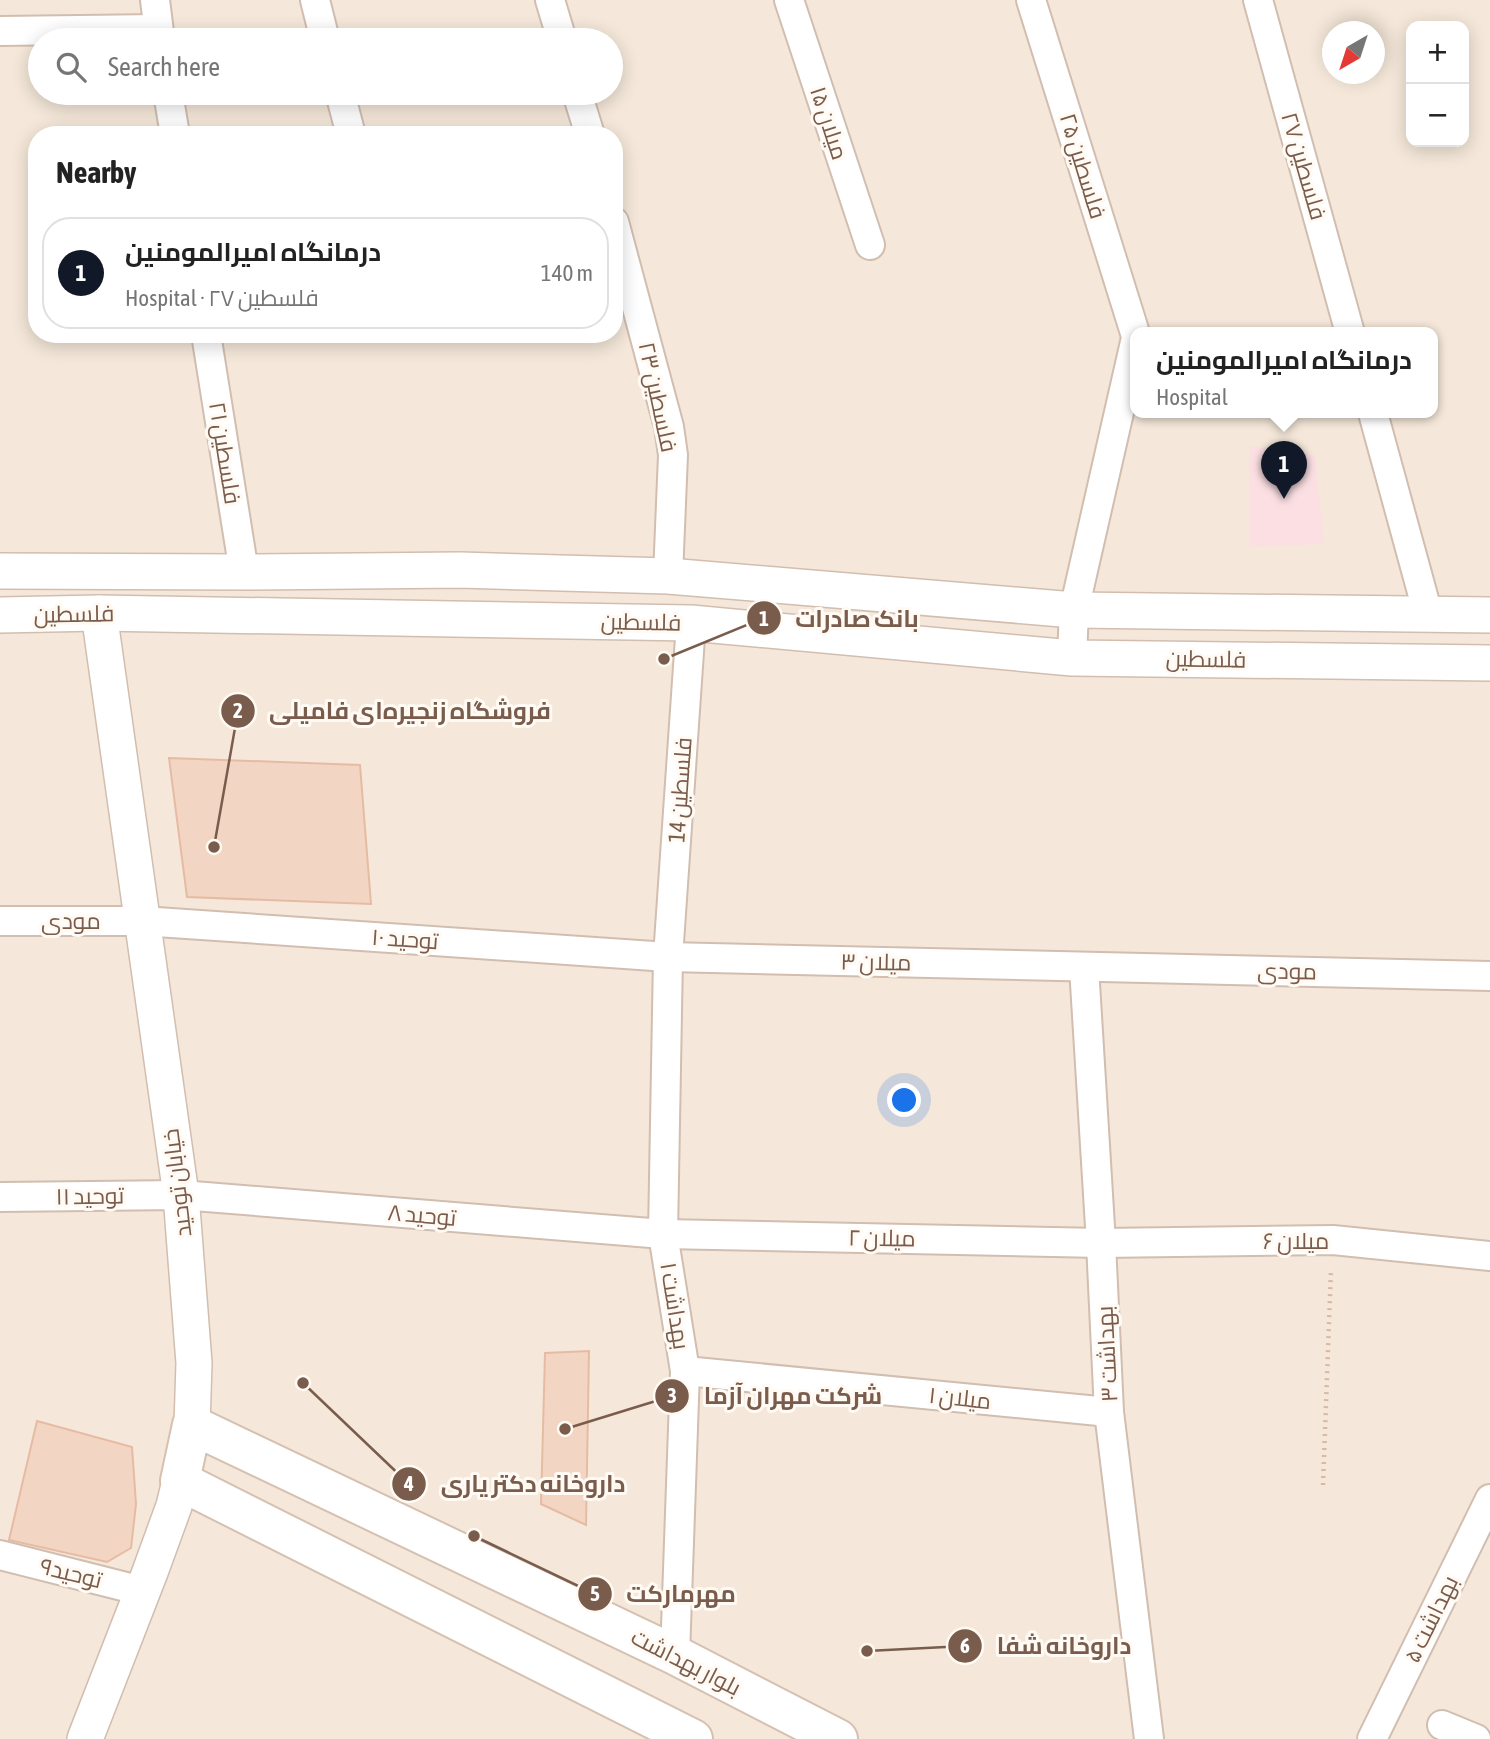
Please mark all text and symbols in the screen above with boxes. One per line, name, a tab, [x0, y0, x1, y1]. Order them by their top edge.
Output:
north arrow	[1322, 21, 1385, 84]
map controls	[1406, 21, 1469, 147]
button: +	[1406, 21, 1469, 84]
search box	[28, 28, 623, 105]
icon: search	[52, 48, 90, 86]
text: Search here	[108, 52, 220, 82]
street label: میلان ۱۵	[804, 83, 853, 163]
button: −	[1406, 84, 1469, 147]
street label: فلسطین ۲۷	[1275, 109, 1332, 223]
street label: فلسطین ۲۵	[1054, 110, 1111, 222]
text: Nearby	[56, 155, 136, 189]
text: درمانگاه امیرالمومنین	[125, 237, 381, 267]
text: 1	[76, 260, 86, 286]
text: 140 m	[541, 260, 593, 286]
text: Hospital · فلسطین ۲۷	[125, 285, 319, 311]
popup	[1130, 327, 1438, 418]
street label: فلسطین ۲۳	[633, 340, 682, 455]
text: درمانگاه امیرالمومنین	[1156, 345, 1412, 375]
text: Hospital	[1156, 384, 1228, 410]
street label: فلسطین ۲۱	[203, 400, 246, 506]
pin: 1	[1261, 441, 1307, 499]
callout: بانک صادرات	[746, 596, 933, 641]
street label: فلسطین	[33, 600, 115, 629]
text: بانک صادرات	[795, 605, 919, 633]
text: 1	[759, 606, 769, 630]
street label: فلسطین	[600, 608, 682, 637]
street label: فلسطین	[1165, 645, 1247, 674]
callout: فروشگاه زنجیره‌ای فامیلی	[220, 688, 565, 733]
text: فروشگاه زنجیره‌ای فامیلی	[269, 697, 551, 725]
text: 2	[233, 698, 243, 722]
street label: فلسطین 14	[663, 736, 698, 844]
street label: مودی	[41, 908, 101, 935]
street label: توحید ۱۰	[371, 924, 439, 954]
street label: میلان ۳	[840, 948, 912, 977]
street label: مودی	[1257, 957, 1317, 986]
your location	[887, 1083, 921, 1117]
street label: خیابان توحید	[157, 1127, 198, 1239]
street label: توحید ۱۱	[55, 1182, 125, 1210]
street label: توحید ۸	[387, 1199, 457, 1231]
street label: میلان ۲	[848, 1224, 916, 1253]
street label: میلان ۶	[1263, 1228, 1329, 1255]
street label: بهداشت ۱	[654, 1261, 695, 1352]
street label: بهداشت ۳	[1091, 1305, 1124, 1403]
callout: شرکت مهران آزما	[655, 1373, 896, 1418]
text: شرکت مهران آزما	[704, 1382, 882, 1410]
street label: میلان ۱	[927, 1382, 992, 1415]
text: 3	[667, 1383, 677, 1407]
callout: داروخانه دکتر یاری	[391, 1461, 639, 1506]
text: داروخانه دکتر یاری	[441, 1470, 625, 1498]
text: 4	[403, 1471, 414, 1495]
street label: توحید۹	[37, 1553, 105, 1593]
callout: مهرمارکت	[577, 1571, 750, 1616]
street label: بهداشت ۵	[1399, 1571, 1464, 1667]
text: مهرمارکت	[626, 1580, 736, 1608]
text: 5	[590, 1581, 600, 1605]
street label: بلوار بهداشت	[626, 1623, 745, 1702]
callout: داروخانه شفا	[947, 1623, 1145, 1668]
text: داروخانه شفا	[997, 1632, 1131, 1660]
text: 6	[960, 1633, 970, 1657]

